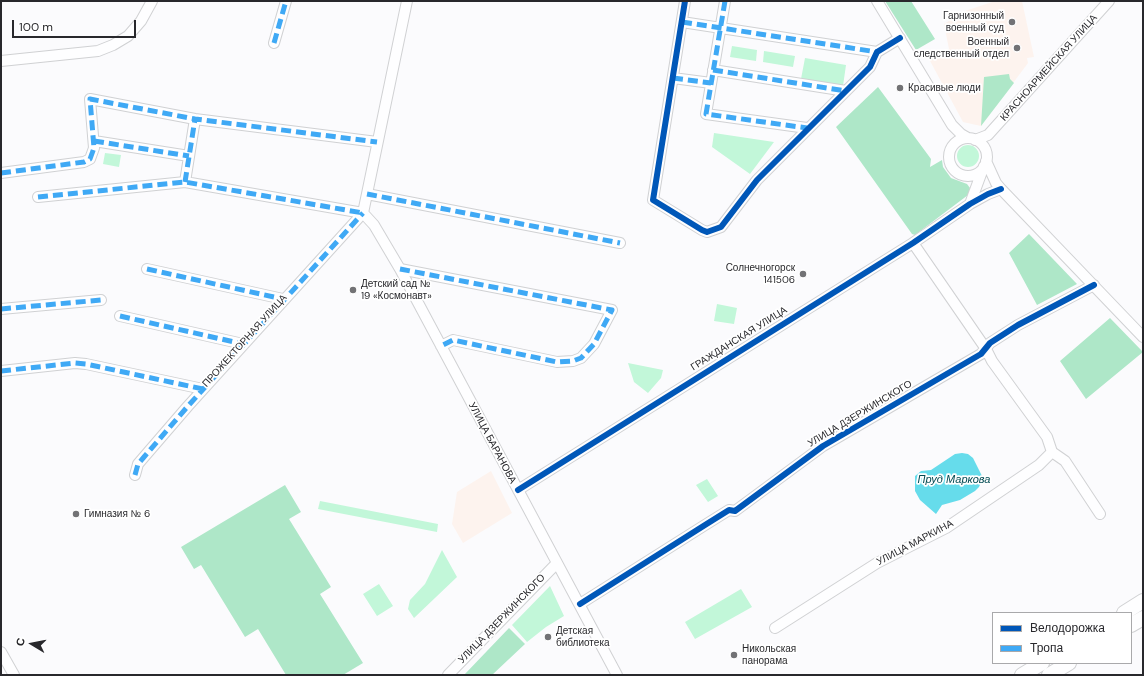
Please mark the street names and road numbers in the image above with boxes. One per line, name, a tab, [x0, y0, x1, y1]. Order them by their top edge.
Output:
street label: КРАСНОАРМЕЙСКАЯ УЛИЦА	[998, 12, 1100, 124]
street label: ПРОЖЕКТОРНАЯ УЛИЦА	[200, 292, 290, 390]
street label: ГРАЖДАНСКАЯ УЛИЦА	[689, 304, 789, 374]
street label: УЛИЦА ДЗЕРЖИНСКОГО	[806, 378, 914, 450]
street label: УЛИЦА БАРАНОВА	[466, 400, 518, 486]
street label: УЛИЦА МАРКИНА	[875, 518, 955, 568]
street label: УЛИЦА ДЗЕРЖИНСКОГО	[456, 572, 548, 666]

